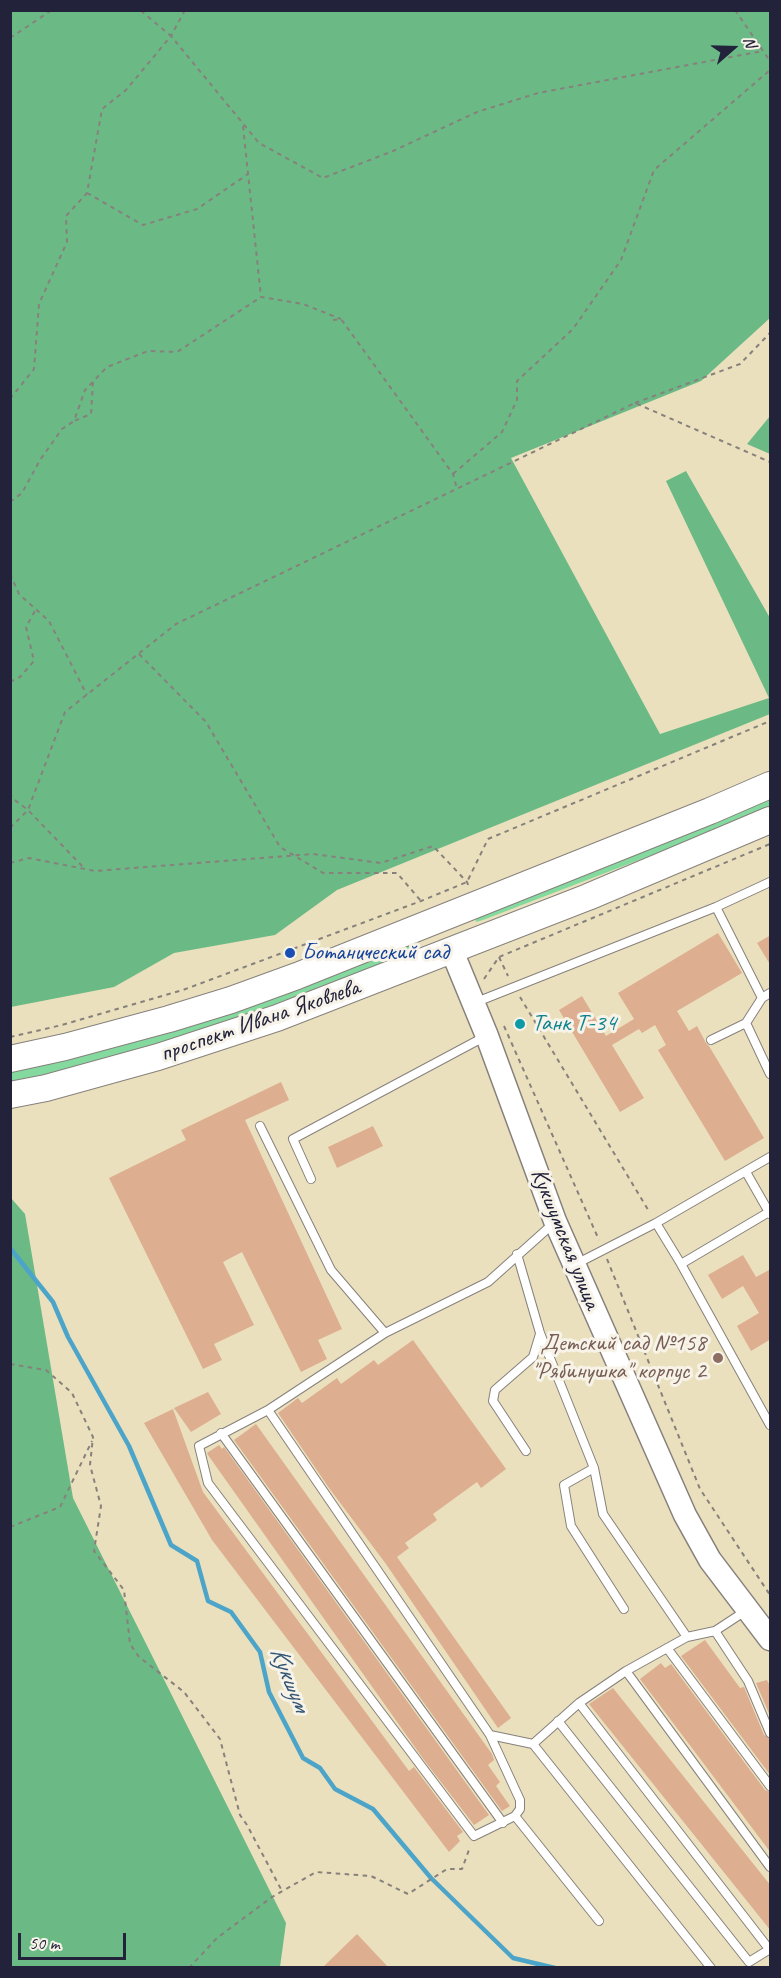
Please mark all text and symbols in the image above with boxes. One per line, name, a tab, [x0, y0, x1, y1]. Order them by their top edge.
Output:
north arrow	[703, 18, 763, 78]
text: N	[739, 34, 761, 50]
place label: Ботанический сад	[302, 939, 449, 967]
marker: Ботанический сад	[283, 946, 297, 960]
street label: проспект Ивана Яковлева	[157, 973, 363, 1069]
place label: Танк Т-34	[532, 1010, 616, 1038]
marker: Танк Т-34	[513, 1017, 527, 1031]
street label: Кукшумская улица	[524, 1164, 606, 1314]
place label: Детский сад №158 "Рябинушка" корпус 2	[532, 1330, 706, 1386]
marker: Детский сад №158 "Рябинушка" корпус 2	[711, 1351, 725, 1365]
water label: Кукшум	[262, 1642, 316, 1716]
scale bar	[21, 1921, 129, 1959]
text: 50 m	[29, 1932, 60, 1954]

